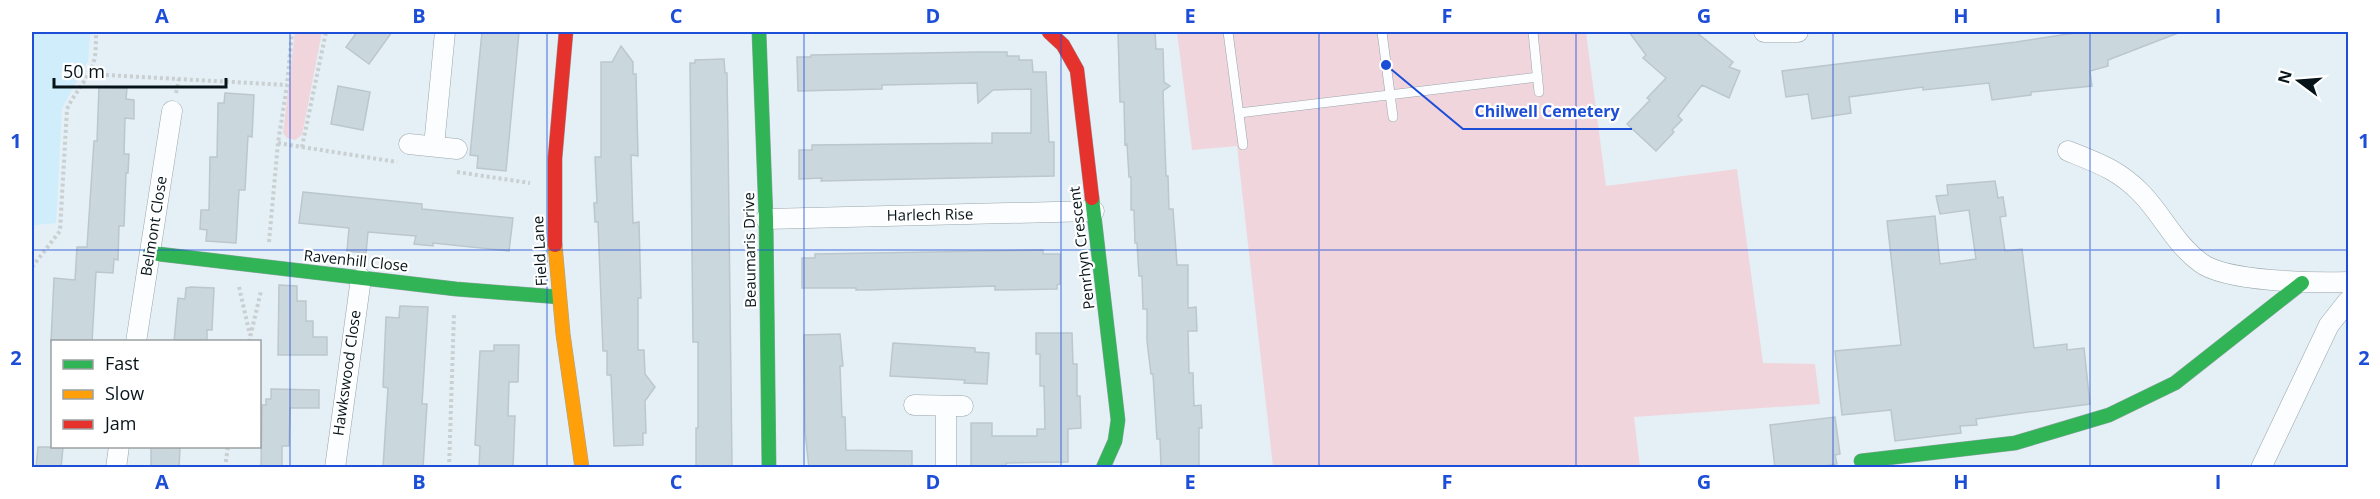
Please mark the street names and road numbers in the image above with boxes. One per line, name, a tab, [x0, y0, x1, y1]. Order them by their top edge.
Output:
street label: Belmont Close	[135, 174, 171, 277]
street label: Penrhyn Crescent	[1064, 185, 1098, 311]
street label: Beaumaris Drive	[738, 192, 760, 308]
street label: Harlech Rise	[886, 203, 973, 225]
street label: Field Lane	[527, 215, 551, 287]
street label: Ravenhill Close	[303, 245, 409, 275]
street label: Hawkswood Close	[327, 309, 365, 437]

